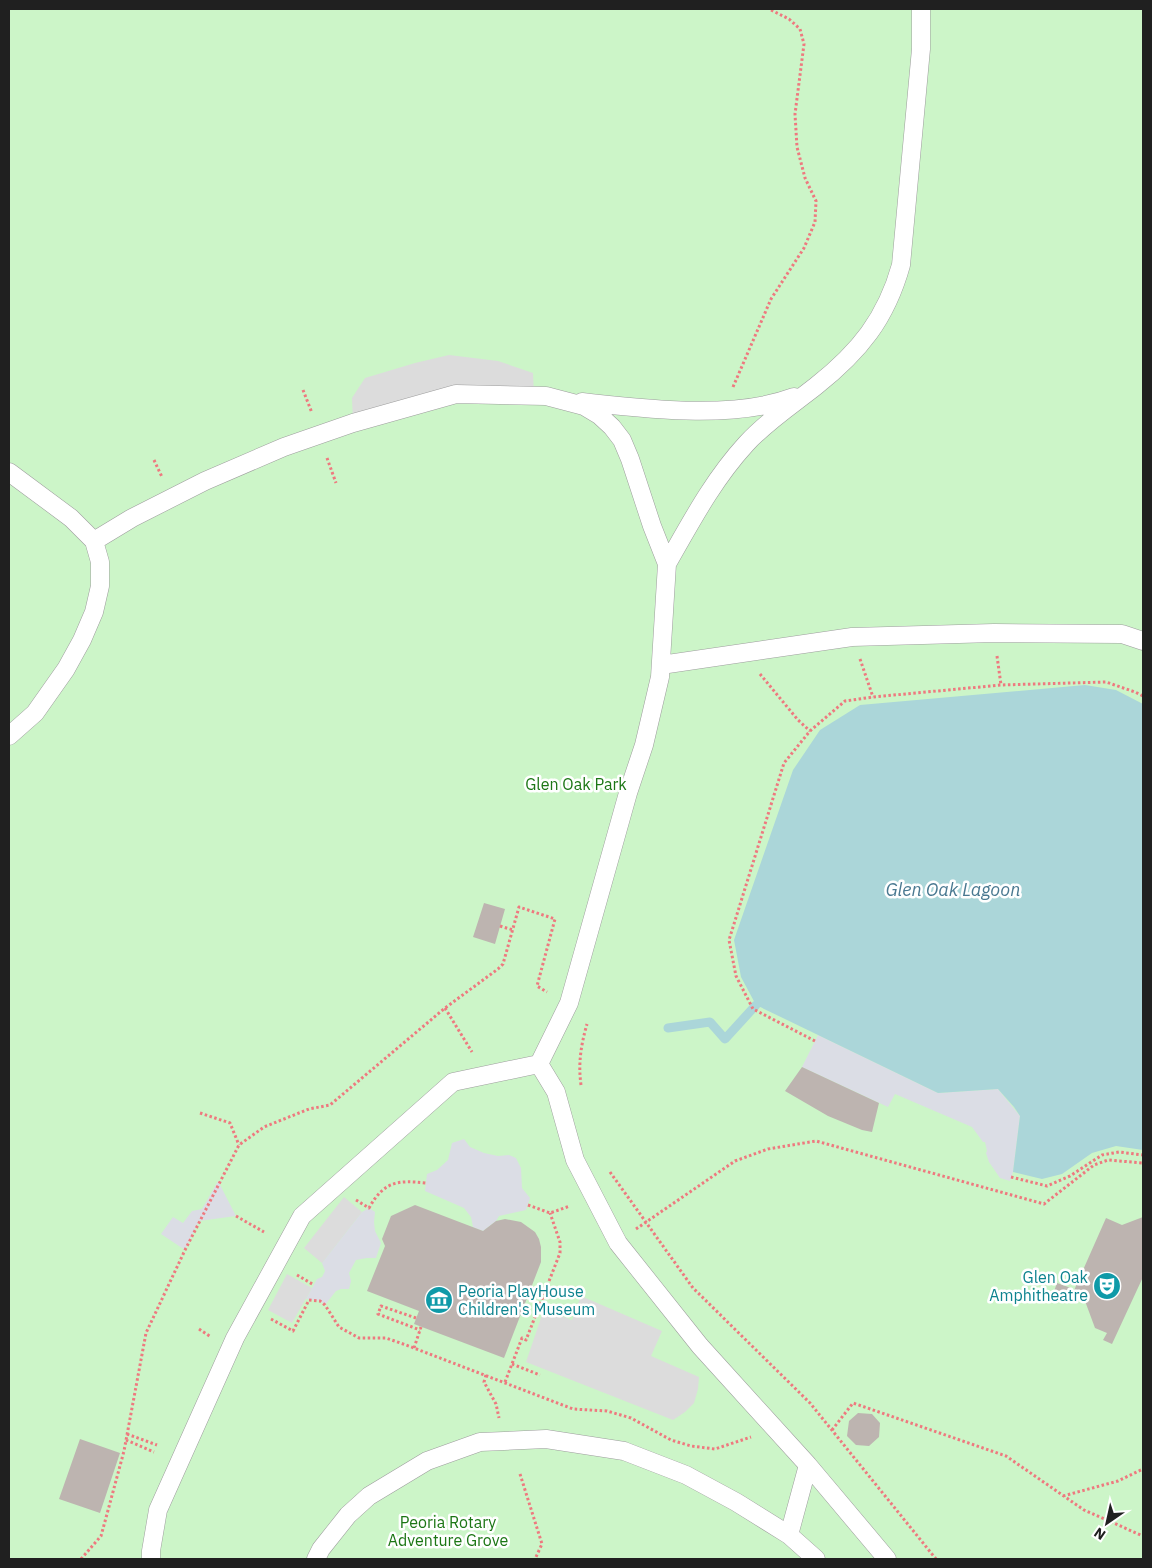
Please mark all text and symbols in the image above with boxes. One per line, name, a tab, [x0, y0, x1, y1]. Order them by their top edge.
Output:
park label: Glen Oak Park	[525, 774, 627, 794]
water label: Glen Oak Lagoon	[886, 878, 1020, 901]
place label: Glen Oak Amphitheatre	[989, 1267, 1089, 1305]
theatre icon: Glen Oak Amphitheatre	[1092, 1271, 1122, 1301]
place label: Peoria PlayHouse Children's Museum	[458, 1281, 595, 1319]
museum icon: Peoria PlayHouse Children's Museum	[424, 1285, 454, 1315]
north arrow	[1082, 1498, 1132, 1548]
park label: Peoria Rotary Adventure Grove	[388, 1512, 508, 1550]
text: N	[1090, 1523, 1109, 1544]

